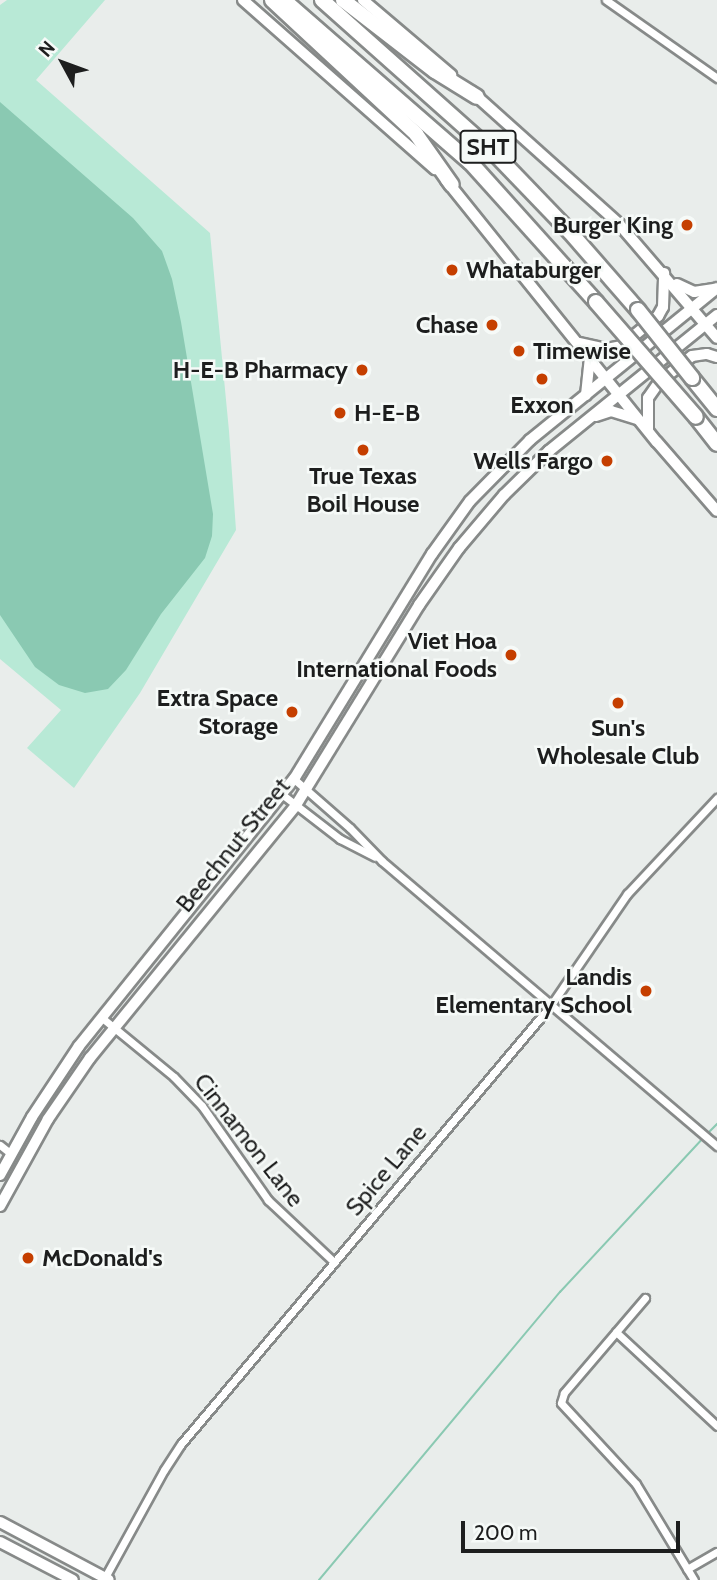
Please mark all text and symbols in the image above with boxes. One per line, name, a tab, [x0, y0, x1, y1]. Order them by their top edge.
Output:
north arrow	[28, 28, 98, 98]
text: N	[34, 36, 60, 62]
road number: SHT	[458, 128, 518, 166]
place label: Burger King	[553, 211, 673, 239]
marker: Burger King	[679, 217, 695, 233]
place label: Whataburger	[466, 256, 601, 284]
marker: Whataburger	[444, 262, 460, 278]
place label: Chase	[416, 311, 478, 339]
marker: Chase	[484, 317, 500, 333]
place label: Timewise	[533, 337, 631, 365]
marker: Timewise	[511, 343, 527, 359]
place label: H-E-B Pharmacy	[173, 356, 348, 384]
marker: H-E-B Pharmacy	[354, 362, 370, 378]
marker: Exxon	[534, 371, 550, 387]
place label: Exxon	[510, 391, 574, 419]
place label: H-E-B	[354, 399, 420, 427]
marker: H-E-B	[332, 405, 348, 421]
marker: True Texas Boil House	[355, 442, 371, 458]
place label: Wells Fargo	[473, 447, 593, 475]
marker: Wells Fargo	[599, 453, 615, 469]
place label: True Texas Boil House	[307, 462, 419, 518]
place label: Viet Hoa International Foods	[296, 627, 497, 683]
marker: Viet Hoa International Foods	[503, 647, 519, 663]
place label: Extra Space Storage	[157, 684, 278, 740]
marker: Sun's Wholesale Club	[610, 695, 626, 711]
marker: Extra Space Storage	[284, 704, 300, 720]
place label: Sun's Wholesale Club	[537, 714, 699, 770]
street label: Beechnut Street	[170, 772, 296, 918]
place label: Landis Elementary School	[435, 963, 632, 1019]
marker: Landis Elementary School	[638, 983, 654, 999]
street label: Cinnamon Lane	[188, 1068, 310, 1212]
street label: Spice Lane	[340, 1119, 432, 1221]
place label: McDonald's	[42, 1244, 163, 1272]
marker: McDonald's	[20, 1250, 36, 1266]
scale bar	[465, 1506, 684, 1550]
text: 200 m	[474, 1520, 537, 1545]

